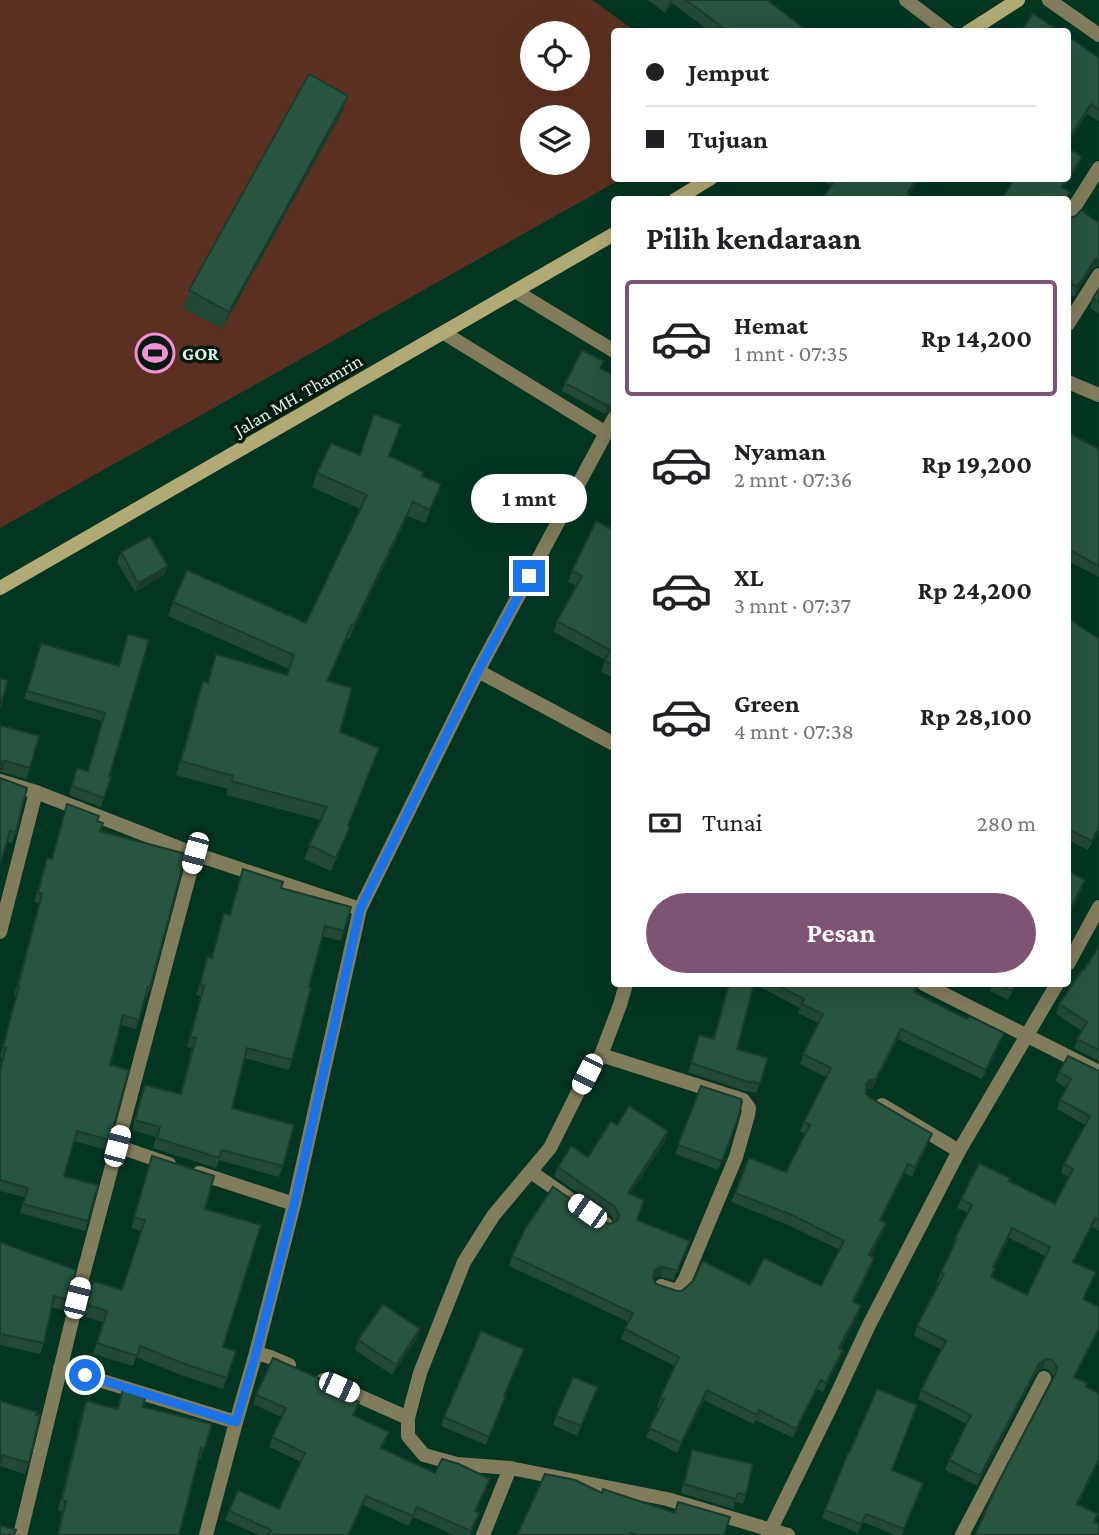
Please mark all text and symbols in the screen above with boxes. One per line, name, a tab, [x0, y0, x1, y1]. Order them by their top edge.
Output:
map controls	[520, 21, 590, 175]
button: locate	[520, 21, 590, 91]
text: Jemput	[688, 58, 769, 87]
button: layers	[520, 105, 590, 175]
text: Tujuan	[688, 125, 768, 154]
text: Pilih kendaraan	[646, 220, 861, 256]
icon: car	[650, 307, 713, 370]
text: Hemat	[734, 311, 808, 340]
text: Rp 14,200	[921, 324, 1032, 353]
sports icon: GOR	[134, 332, 176, 374]
text: 1 mnt · 07:35	[734, 340, 848, 366]
place label: GOR	[182, 343, 219, 364]
street label: Jalan MH. Thamrin	[228, 350, 366, 441]
icon: car	[650, 433, 713, 496]
text: Nyaman	[734, 437, 826, 466]
text: Rp 19,200	[921, 450, 1032, 479]
text: 2 mnt · 07:36	[734, 466, 852, 492]
callout: 1 mnt	[471, 475, 587, 524]
text: 1 mnt	[502, 485, 556, 511]
icon: car	[650, 559, 713, 622]
route end	[513, 560, 545, 592]
text: XL	[734, 563, 763, 592]
text: Rp 24,200	[917, 576, 1032, 605]
text: 3 mnt · 07:37	[734, 592, 851, 618]
icon: car	[650, 685, 713, 748]
text: Green	[734, 689, 800, 718]
text: Rp 28,100	[920, 702, 1032, 731]
text: 4 mnt · 07:38	[734, 718, 854, 744]
icon: cash	[646, 804, 684, 842]
text: Tunai	[702, 808, 763, 837]
text: 280 m	[977, 810, 1036, 836]
car	[180, 830, 211, 876]
button: Pesan	[646, 893, 1036, 973]
car	[569, 1051, 606, 1097]
car	[102, 1123, 133, 1169]
car	[564, 1190, 611, 1232]
car	[62, 1275, 93, 1321]
route start	[69, 1359, 101, 1391]
car	[316, 1369, 363, 1405]

